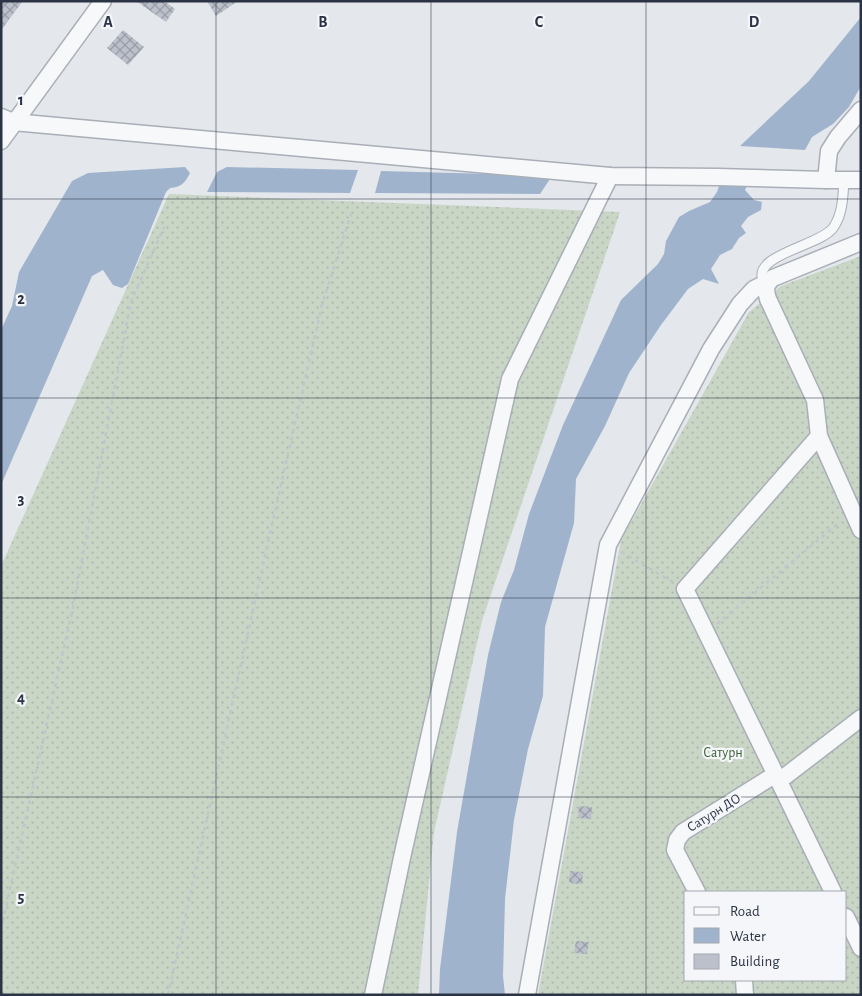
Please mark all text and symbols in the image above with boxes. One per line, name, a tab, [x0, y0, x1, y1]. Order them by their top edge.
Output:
text: A	[103, 14, 113, 30]
text: B	[318, 14, 328, 30]
text: C	[535, 14, 544, 30]
text: D	[749, 14, 760, 30]
text: 1	[18, 92, 24, 108]
text: 2	[17, 291, 25, 307]
text: 3	[18, 491, 25, 507]
text: 4	[17, 690, 25, 706]
park label: Сатурн	[703, 746, 743, 760]
street label: Сатурн ДО	[685, 791, 743, 835]
text: 5	[18, 889, 25, 905]
legend	[684, 891, 847, 981]
text: Road	[730, 904, 760, 919]
text: Water	[730, 929, 766, 944]
text: Building	[730, 954, 780, 969]

